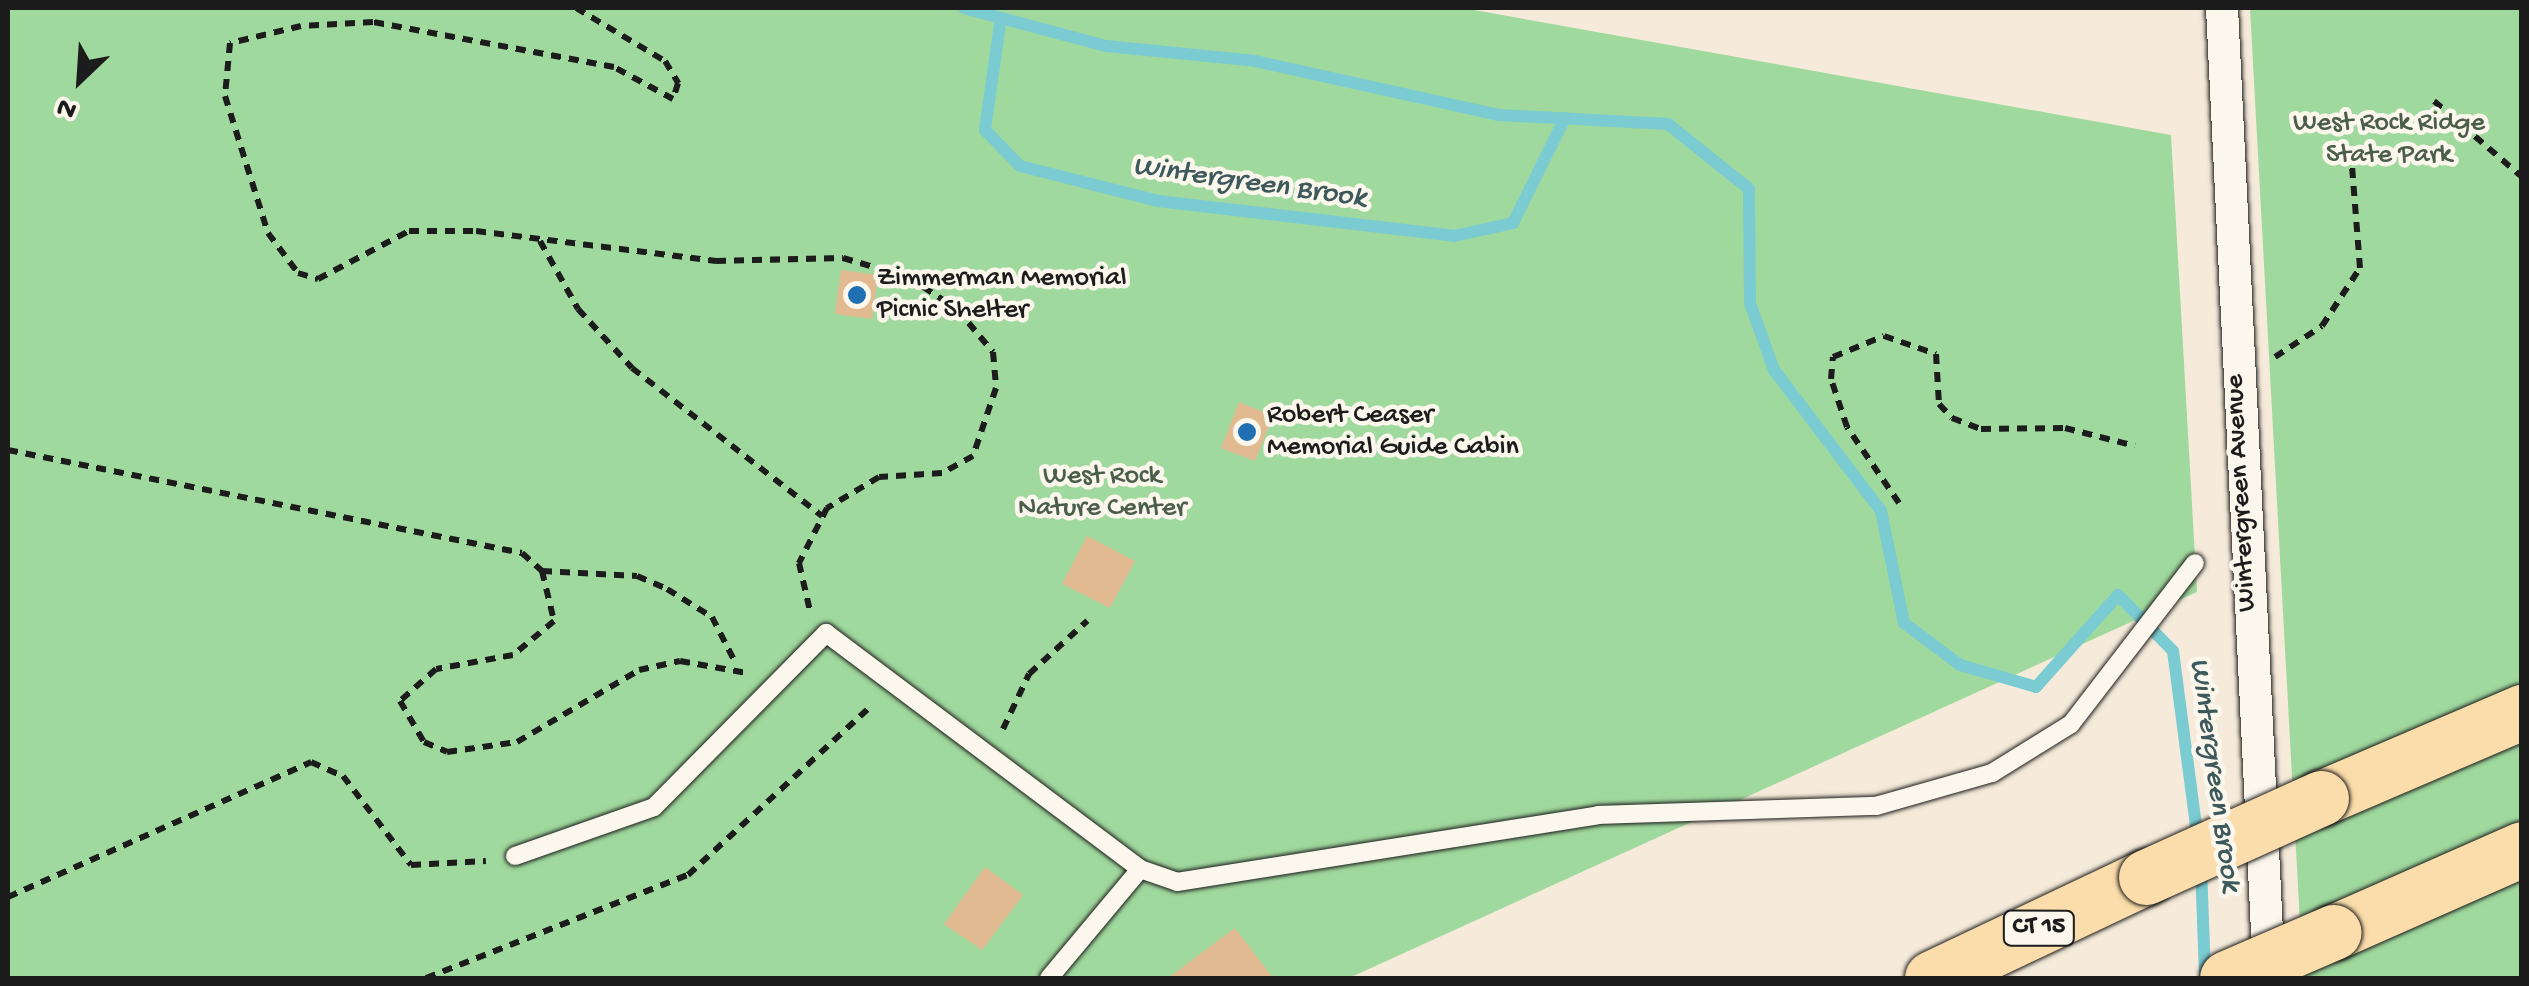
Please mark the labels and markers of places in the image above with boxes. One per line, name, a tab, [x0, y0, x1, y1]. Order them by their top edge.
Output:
place label: Zimmerman Memorial Picnic Shelter	[877, 262, 1127, 328]
marker: Zimmerman Memorial Picnic Shelter	[846, 284, 868, 306]
place label: Robert Ceaser Memorial Guide Cabin	[1267, 399, 1519, 465]
marker: Robert Ceaser Memorial Guide Cabin	[1236, 421, 1258, 443]

